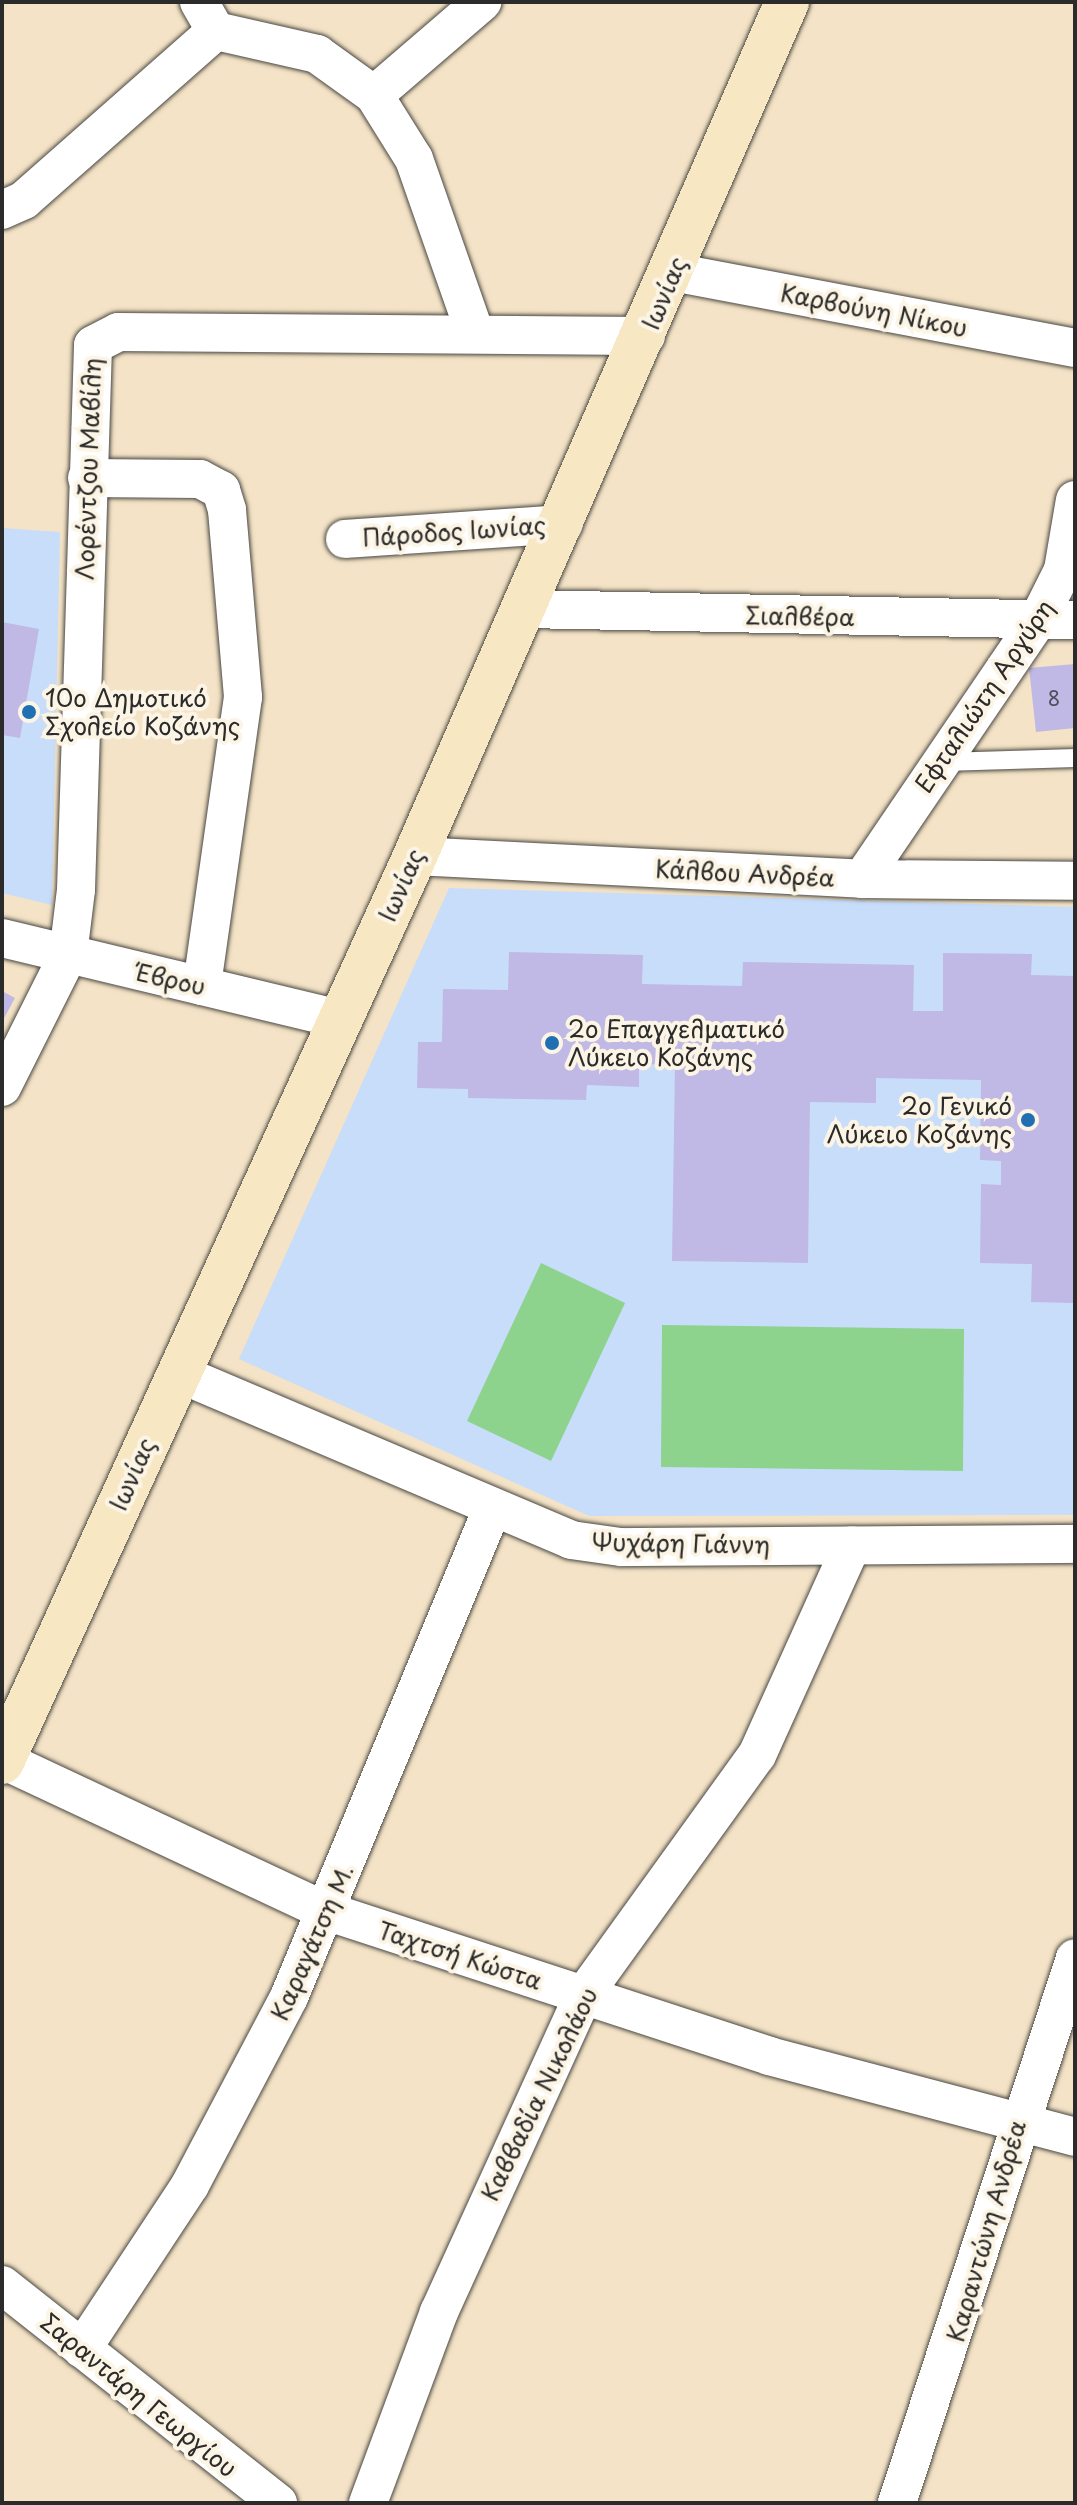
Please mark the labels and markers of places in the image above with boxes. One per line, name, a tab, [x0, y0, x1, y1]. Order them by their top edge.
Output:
place label: 10ο Δημοτικό Σχολείο Κοζάνης	[45, 684, 240, 740]
marker: 10ο Δημοτικό Σχολείο Κοζάνης	[20, 703, 38, 721]
place label: 2ο Επαγγελματικό Λύκειο Κοζάνης	[568, 1015, 785, 1071]
marker: 2ο Επαγγελματικό Λύκειο Κοζάνης	[543, 1034, 561, 1052]
place label: 2ο Γενικό Λύκειο Κοζάνης	[826, 1092, 1012, 1148]
marker: 2ο Γενικό Λύκειο Κοζάνης	[1019, 1111, 1037, 1129]

